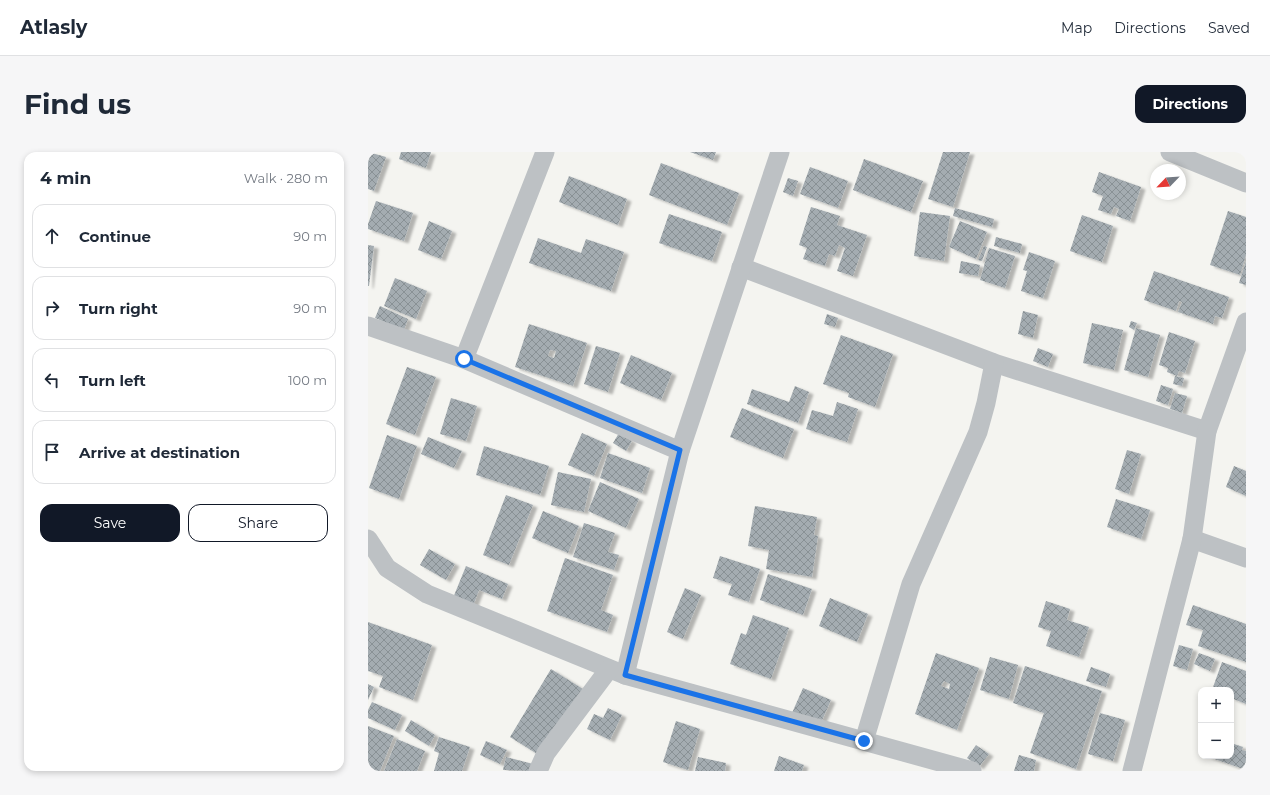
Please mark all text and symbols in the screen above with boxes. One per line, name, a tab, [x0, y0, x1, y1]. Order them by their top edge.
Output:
text: Atlasly	[20, 16, 87, 39]
text: Map	[1061, 19, 1092, 37]
text: Directions	[1114, 19, 1186, 37]
text: Saved	[1208, 19, 1250, 37]
button: Directions	[1135, 85, 1246, 123]
text: Find us	[24, 87, 131, 121]
north arrow	[1150, 164, 1186, 200]
text: 4 min	[40, 168, 91, 188]
text: Walk · 280 m	[244, 170, 328, 186]
icon: ahead	[41, 225, 63, 247]
text: Continue	[79, 227, 151, 246]
text: 90 m	[293, 228, 327, 244]
icon: right	[41, 297, 63, 319]
text: Turn right	[79, 299, 158, 318]
text: 90 m	[293, 300, 327, 316]
route start	[455, 350, 473, 368]
icon: left	[41, 369, 63, 391]
text: Turn left	[79, 371, 146, 390]
text: 100 m	[288, 372, 327, 388]
icon: arrive	[41, 441, 63, 463]
text: Arrive at destination	[79, 443, 240, 462]
button: Save	[40, 504, 180, 542]
button: Share	[188, 504, 328, 542]
map controls	[1198, 687, 1234, 759]
button: +	[1198, 687, 1234, 723]
button: −	[1198, 723, 1234, 759]
route end	[855, 732, 873, 750]

